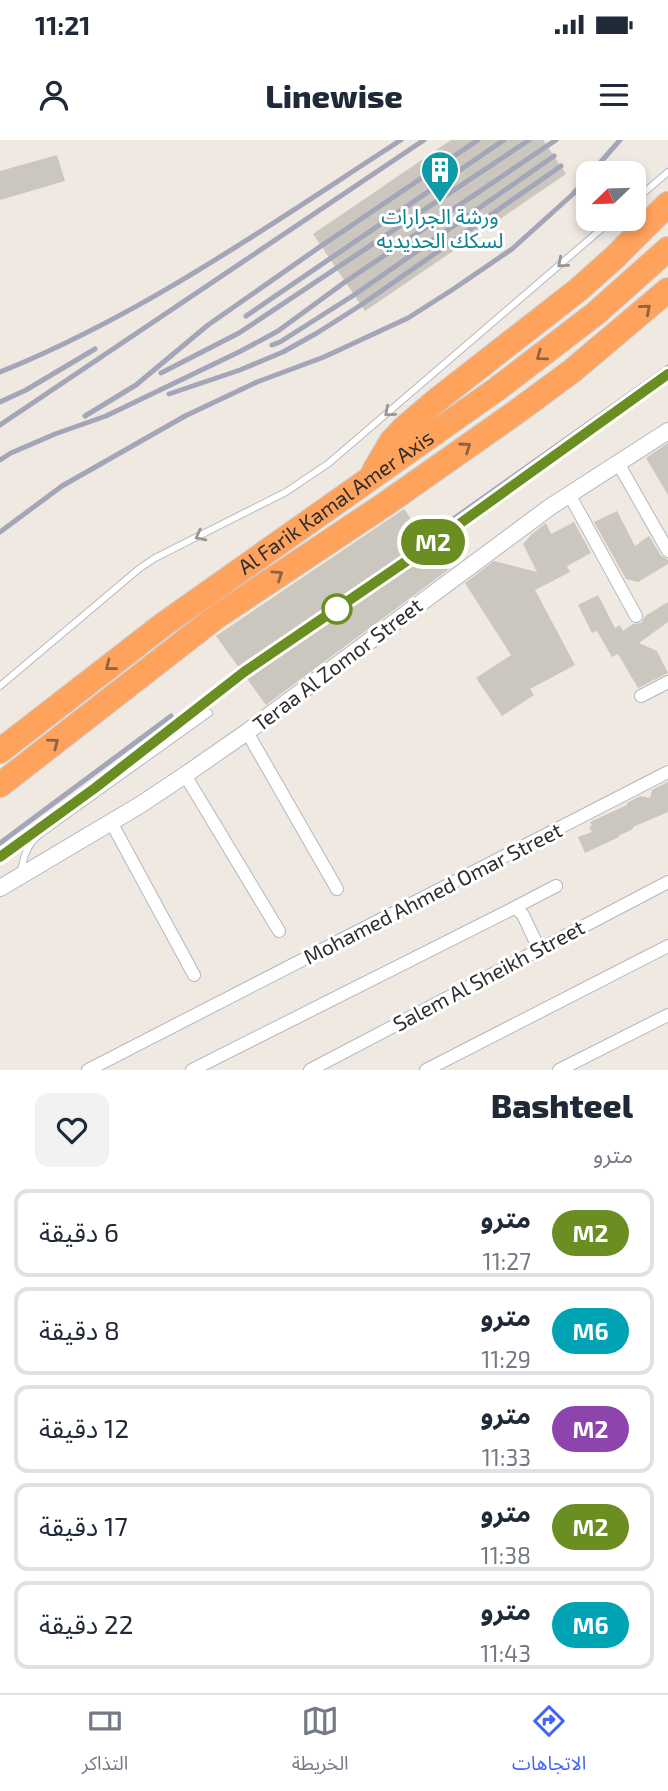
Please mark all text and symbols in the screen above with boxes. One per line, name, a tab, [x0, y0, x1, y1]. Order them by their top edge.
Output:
text: 11:21	[35, 9, 90, 40]
icon: person	[35, 76, 73, 114]
text: Linewise	[265, 76, 403, 114]
icon: menu	[595, 76, 633, 114]
building icon: ورشة الجرارات لسكك الحديديه	[419, 149, 461, 204]
north arrow	[576, 161, 646, 231]
map controls	[576, 161, 646, 231]
place label: ورشة الجرارات لسكك الحديديه	[377, 203, 503, 252]
one-way arrow	[557, 255, 570, 267]
one-way arrow	[638, 305, 651, 317]
one-way arrow	[536, 347, 549, 360]
one-way arrow	[384, 404, 397, 416]
street label: Al Farik Kamal Amer Axis	[233, 424, 438, 579]
one-way arrow	[458, 443, 471, 456]
line badge: M2	[402, 519, 464, 565]
one-way arrow	[195, 527, 207, 541]
text: M2	[415, 527, 451, 556]
one-way arrow	[270, 571, 283, 584]
street label: Teraa Al Zomor Street	[248, 592, 427, 736]
unlabelled marker	[322, 594, 352, 624]
one-way arrow	[105, 657, 118, 670]
one-way arrow	[46, 739, 59, 751]
street label: Mohamed Ahmed Omar Street	[299, 816, 566, 969]
street label: Salem Al Sheikh Street	[388, 914, 588, 1036]
text: Bashteel	[491, 1085, 633, 1125]
button: heart	[35, 1093, 109, 1167]
text: مترو	[593, 1140, 633, 1168]
text: مترو	[481, 1202, 531, 1233]
text: 6 دقيقة	[39, 1216, 119, 1247]
text: M2	[573, 1218, 608, 1247]
text: 11:27	[483, 1247, 531, 1275]
text: مترو	[481, 1300, 531, 1331]
text: 8 دقيقة	[39, 1314, 120, 1345]
text: M6	[572, 1316, 609, 1345]
text: 11:29	[481, 1345, 531, 1373]
text: مترو	[481, 1398, 531, 1429]
text: 12 دقيقة	[39, 1412, 129, 1443]
text: M2	[573, 1414, 608, 1443]
text: 11:33	[482, 1443, 531, 1471]
text: مترو	[481, 1496, 531, 1527]
text: 17 دقيقة	[39, 1510, 128, 1541]
text: M2	[573, 1512, 608, 1541]
text: 11:38	[481, 1541, 531, 1569]
text: مترو	[481, 1594, 531, 1625]
text: 22 دقيقة	[39, 1608, 133, 1639]
text: M6	[572, 1610, 609, 1639]
text: 11:43	[480, 1639, 531, 1667]
tab: التذاكر	[82, 1702, 128, 1784]
tab: الخريطة	[292, 1702, 349, 1784]
tab: الاتجاهات	[512, 1702, 586, 1784]

